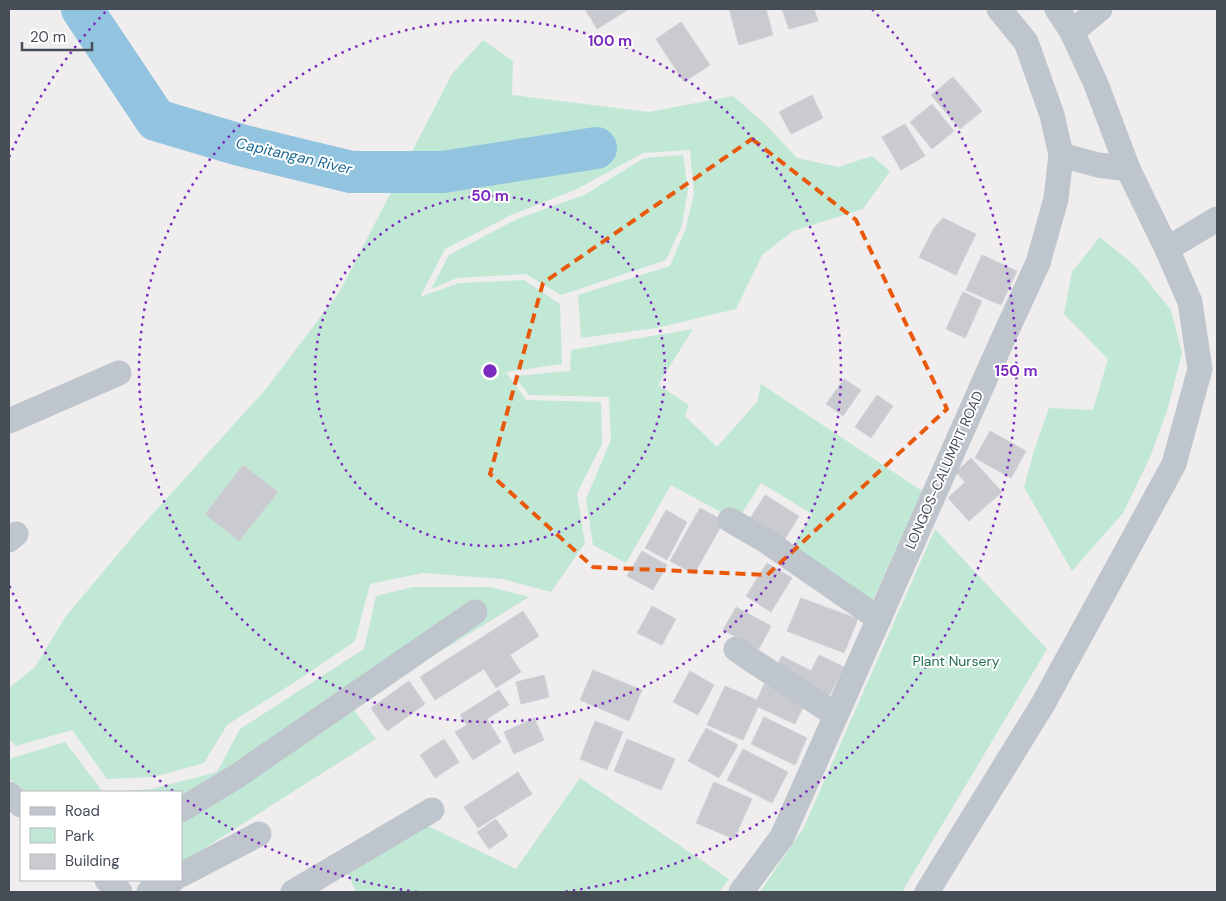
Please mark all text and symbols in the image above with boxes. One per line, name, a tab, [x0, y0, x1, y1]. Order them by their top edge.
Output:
scale bar	[22, 20, 92, 52]
text: 20 m	[30, 27, 66, 47]
text: 100 m	[588, 31, 632, 51]
water label: Capitangan River	[234, 133, 354, 179]
text: 50 m	[471, 186, 509, 206]
text: 150 m	[995, 361, 1038, 381]
centre of rings	[481, 362, 499, 380]
street label: LONGOS-CALUMPIT ROAD	[901, 388, 987, 552]
park label: Plant Nursery	[913, 652, 1000, 670]
legend	[20, 791, 182, 881]
text: Road	[65, 801, 100, 821]
text: Park	[65, 826, 95, 846]
text: Building	[65, 851, 120, 871]

